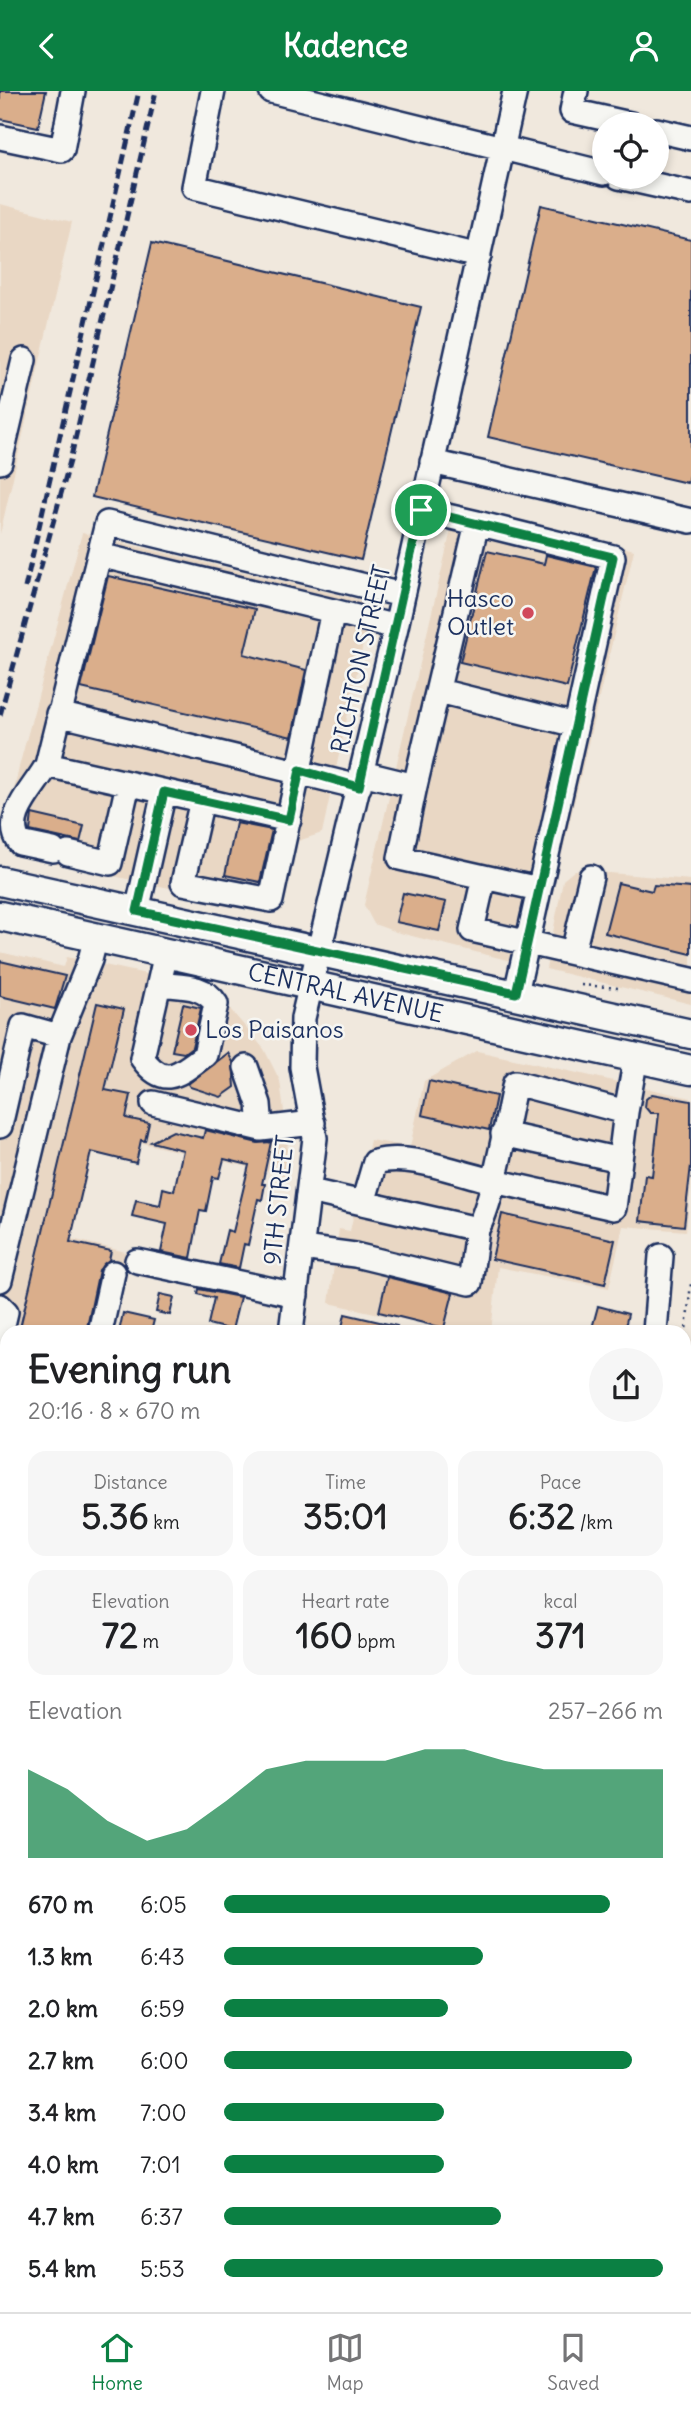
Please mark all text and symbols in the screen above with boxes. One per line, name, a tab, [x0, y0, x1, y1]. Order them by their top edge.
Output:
text: Kadence	[283, 25, 408, 66]
icon: back	[28, 27, 66, 65]
icon: person	[625, 27, 663, 65]
map controls	[592, 112, 669, 189]
button: locate	[592, 112, 669, 189]
pin	[391, 480, 451, 540]
icon: arrive	[402, 491, 440, 529]
street label: RICHTON STREET	[324, 562, 396, 756]
place label: Hasco Outlet	[447, 583, 514, 641]
marker: Hasco Outlet	[520, 605, 536, 621]
street label: CENTRAL AVENUE	[245, 956, 446, 1028]
place label: Los Paisanos	[205, 1014, 344, 1044]
marker: Los Paisanos	[183, 1022, 199, 1038]
street label: 9TH STREET	[256, 1133, 300, 1266]
text: Evening run	[28, 1346, 231, 1393]
button: share	[589, 1348, 663, 1422]
text: 20:16 · 8 × 670 m	[28, 1396, 201, 1425]
text: Distance	[93, 1470, 168, 1494]
text: Time	[325, 1470, 366, 1494]
text: Pace	[540, 1470, 581, 1494]
text: 5.36	[81, 1494, 149, 1538]
text: 35:01	[303, 1494, 388, 1538]
text: 6:32	[508, 1494, 575, 1538]
text: km	[149, 1510, 180, 1534]
text: /km	[575, 1510, 613, 1534]
text: Elevation	[92, 1589, 169, 1613]
text: Heart rate	[301, 1589, 390, 1613]
text: kcal	[543, 1589, 578, 1613]
text: 72	[102, 1613, 138, 1657]
text: 160	[296, 1613, 353, 1657]
text: 371	[535, 1613, 586, 1657]
text: m	[138, 1629, 159, 1653]
text: bpm	[353, 1629, 395, 1653]
text: Elevation	[28, 1696, 122, 1725]
text: 257–266 m	[548, 1696, 663, 1725]
text: 670 m	[28, 1890, 93, 1919]
text: 6:05	[140, 1890, 187, 1919]
text: 1.3 km	[28, 1942, 92, 1971]
text: 6:43	[140, 1942, 185, 1971]
text: 2.0 km	[28, 1994, 98, 2023]
text: 6:59	[140, 1994, 185, 2023]
text: 2.7 km	[28, 2046, 94, 2075]
text: 6:00	[140, 2046, 189, 2075]
text: 3.4 km	[28, 2098, 96, 2127]
text: 7:00	[140, 2098, 187, 2127]
text: 4.0 km	[28, 2150, 99, 2179]
text: 7:01	[140, 2150, 181, 2179]
text: 4.7 km	[28, 2202, 95, 2231]
text: 6:37	[140, 2202, 183, 2231]
text: 5.4 km	[28, 2254, 96, 2283]
text: 5:53	[140, 2254, 185, 2283]
tab: Home	[92, 2329, 143, 2395]
tab: Map	[326, 2329, 364, 2395]
tab: Saved	[547, 2329, 599, 2395]

